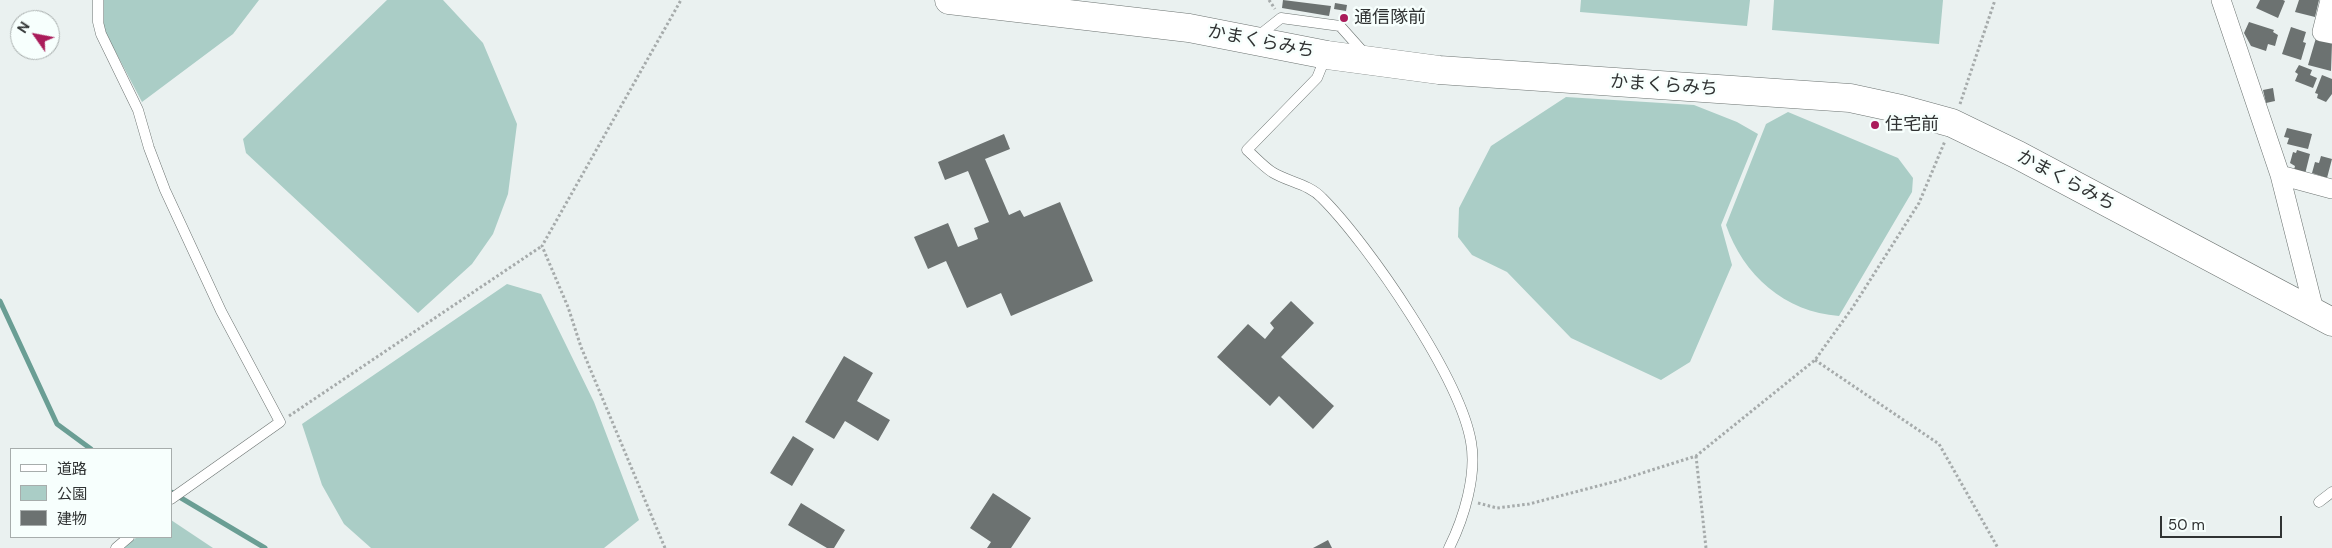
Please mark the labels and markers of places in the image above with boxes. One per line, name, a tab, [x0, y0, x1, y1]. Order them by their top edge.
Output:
place label: 通信隊前	[1354, 7, 1426, 29]
marker: 通信隊前	[1338, 12, 1350, 24]
place label: 住宅前	[1885, 114, 1939, 136]
marker: 住宅前	[1869, 119, 1881, 131]

